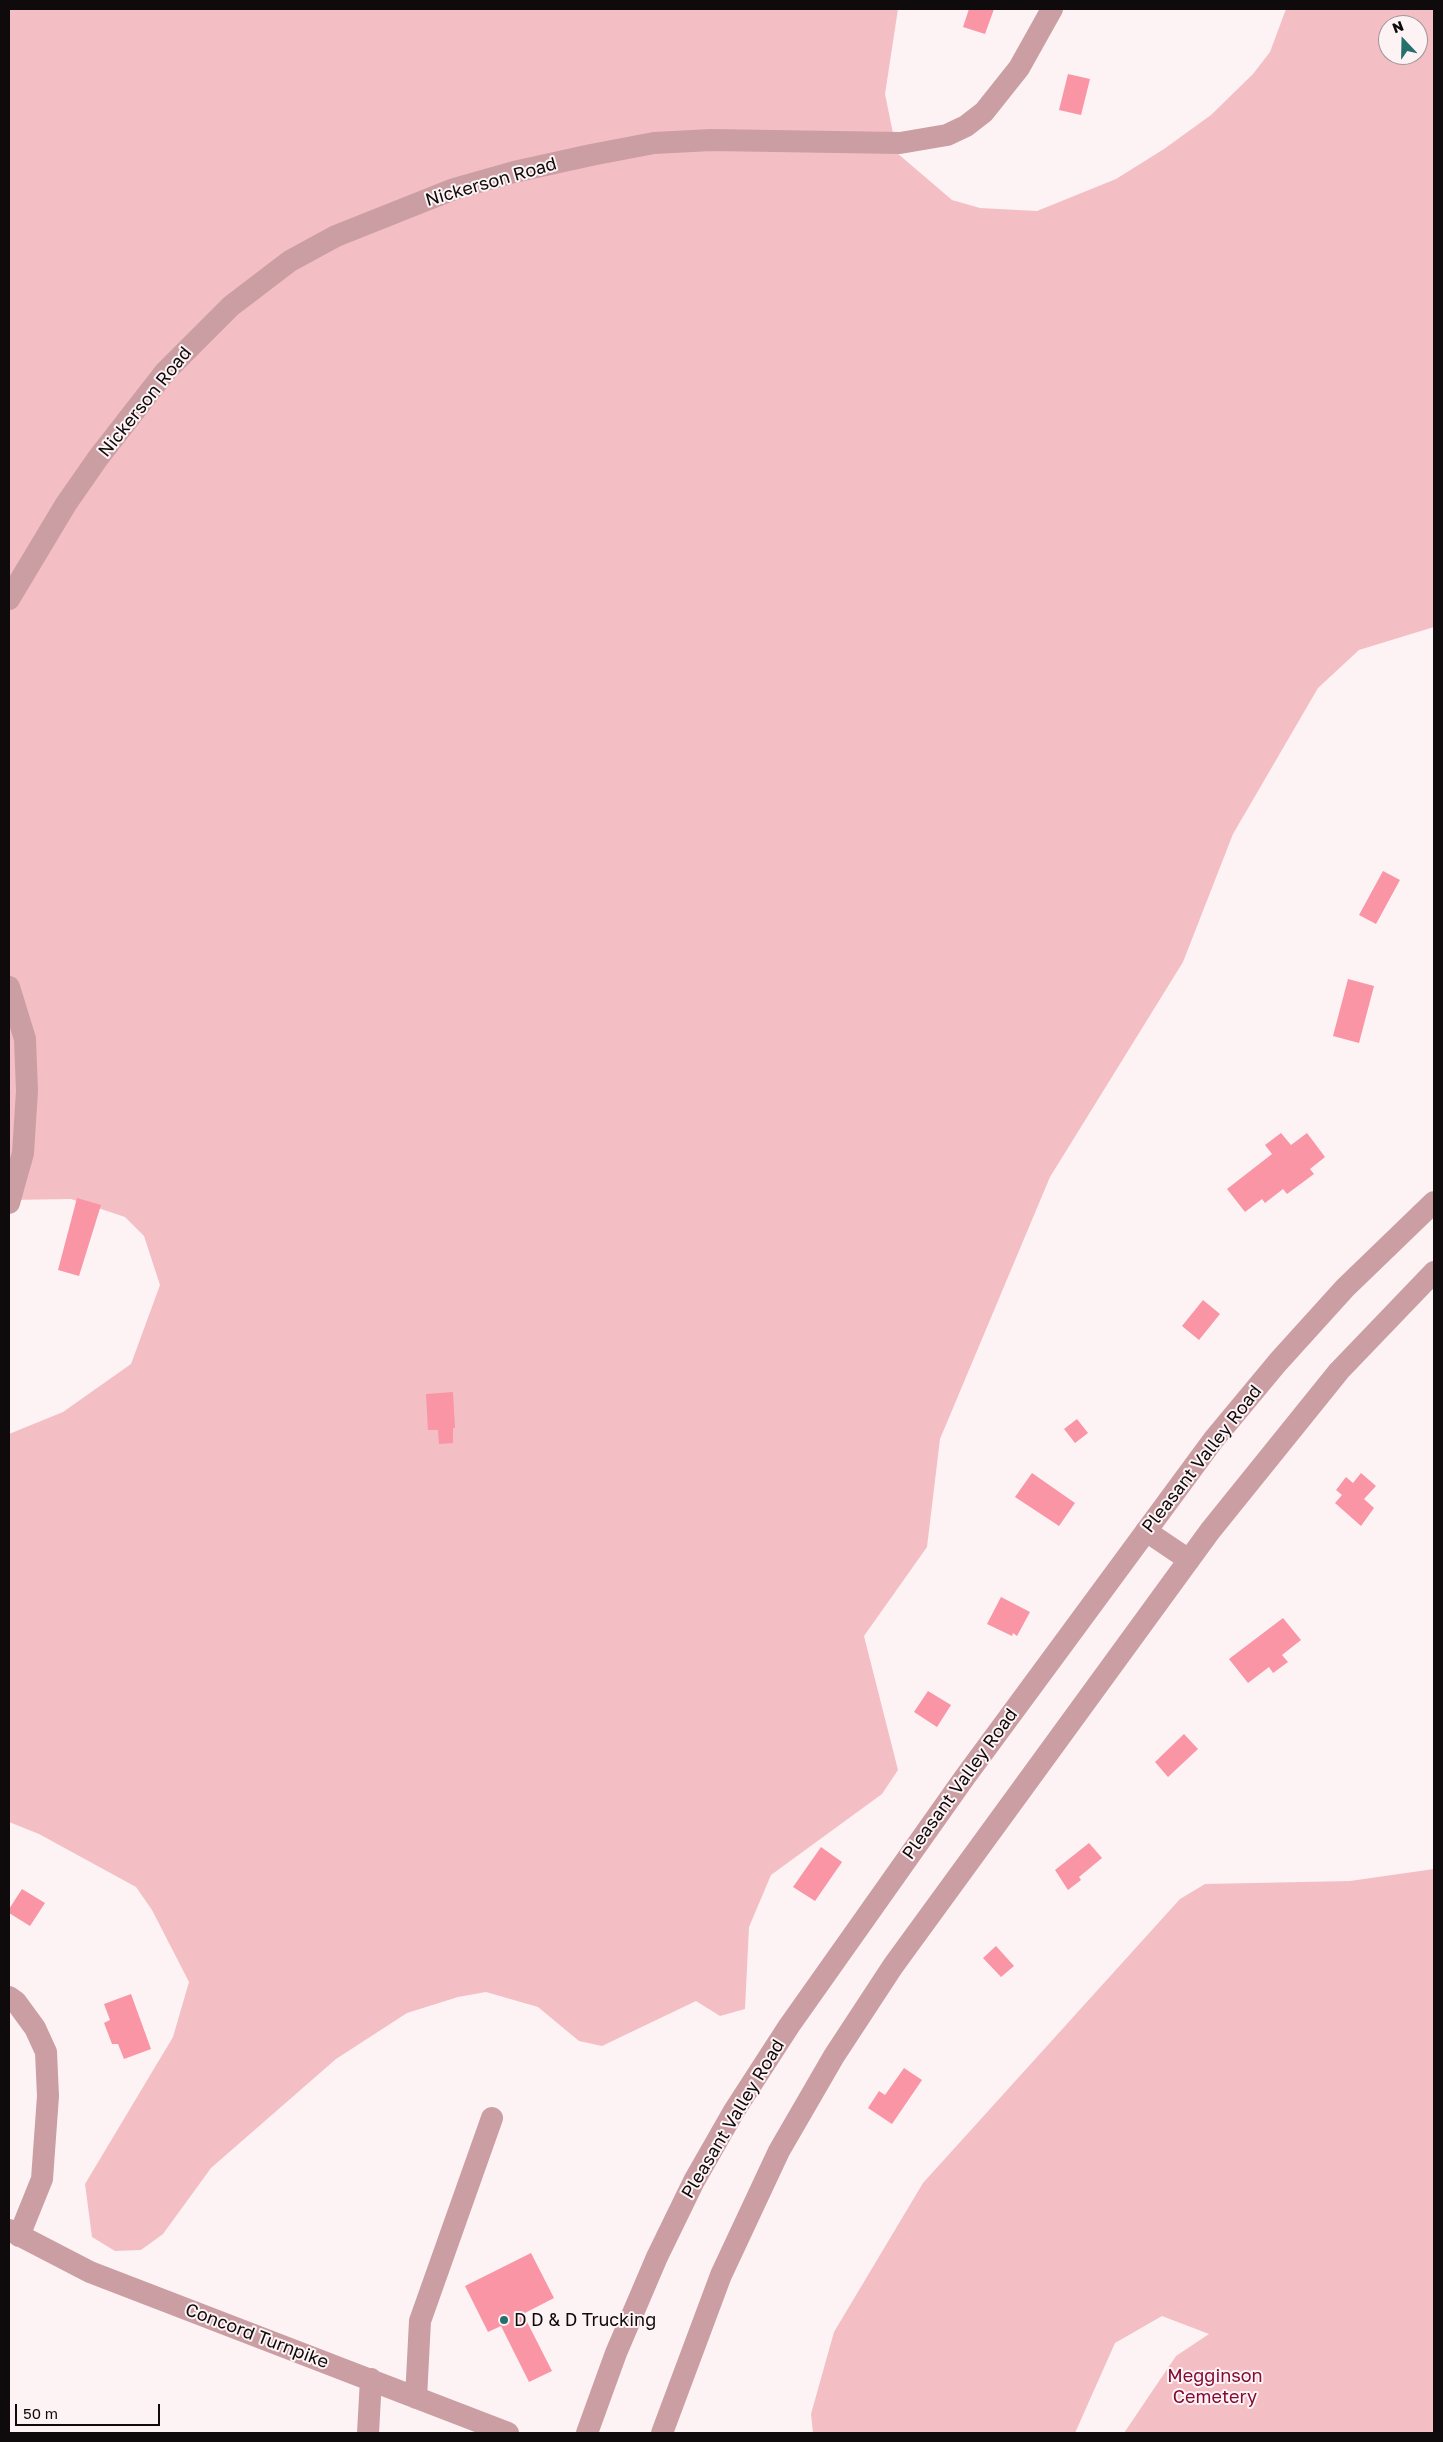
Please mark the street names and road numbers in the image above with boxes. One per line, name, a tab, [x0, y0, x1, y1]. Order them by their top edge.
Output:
street label: Nickerson Road	[423, 153, 559, 211]
street label: Nickerson Road	[94, 343, 196, 461]
street label: Pleasant Valley Road	[1138, 1381, 1266, 1537]
street label: Pleasant Valley Road	[898, 1704, 1022, 1864]
street label: Pleasant Valley Road	[677, 2036, 789, 2202]
street label: Concord Turnpike	[182, 2299, 332, 2373]

